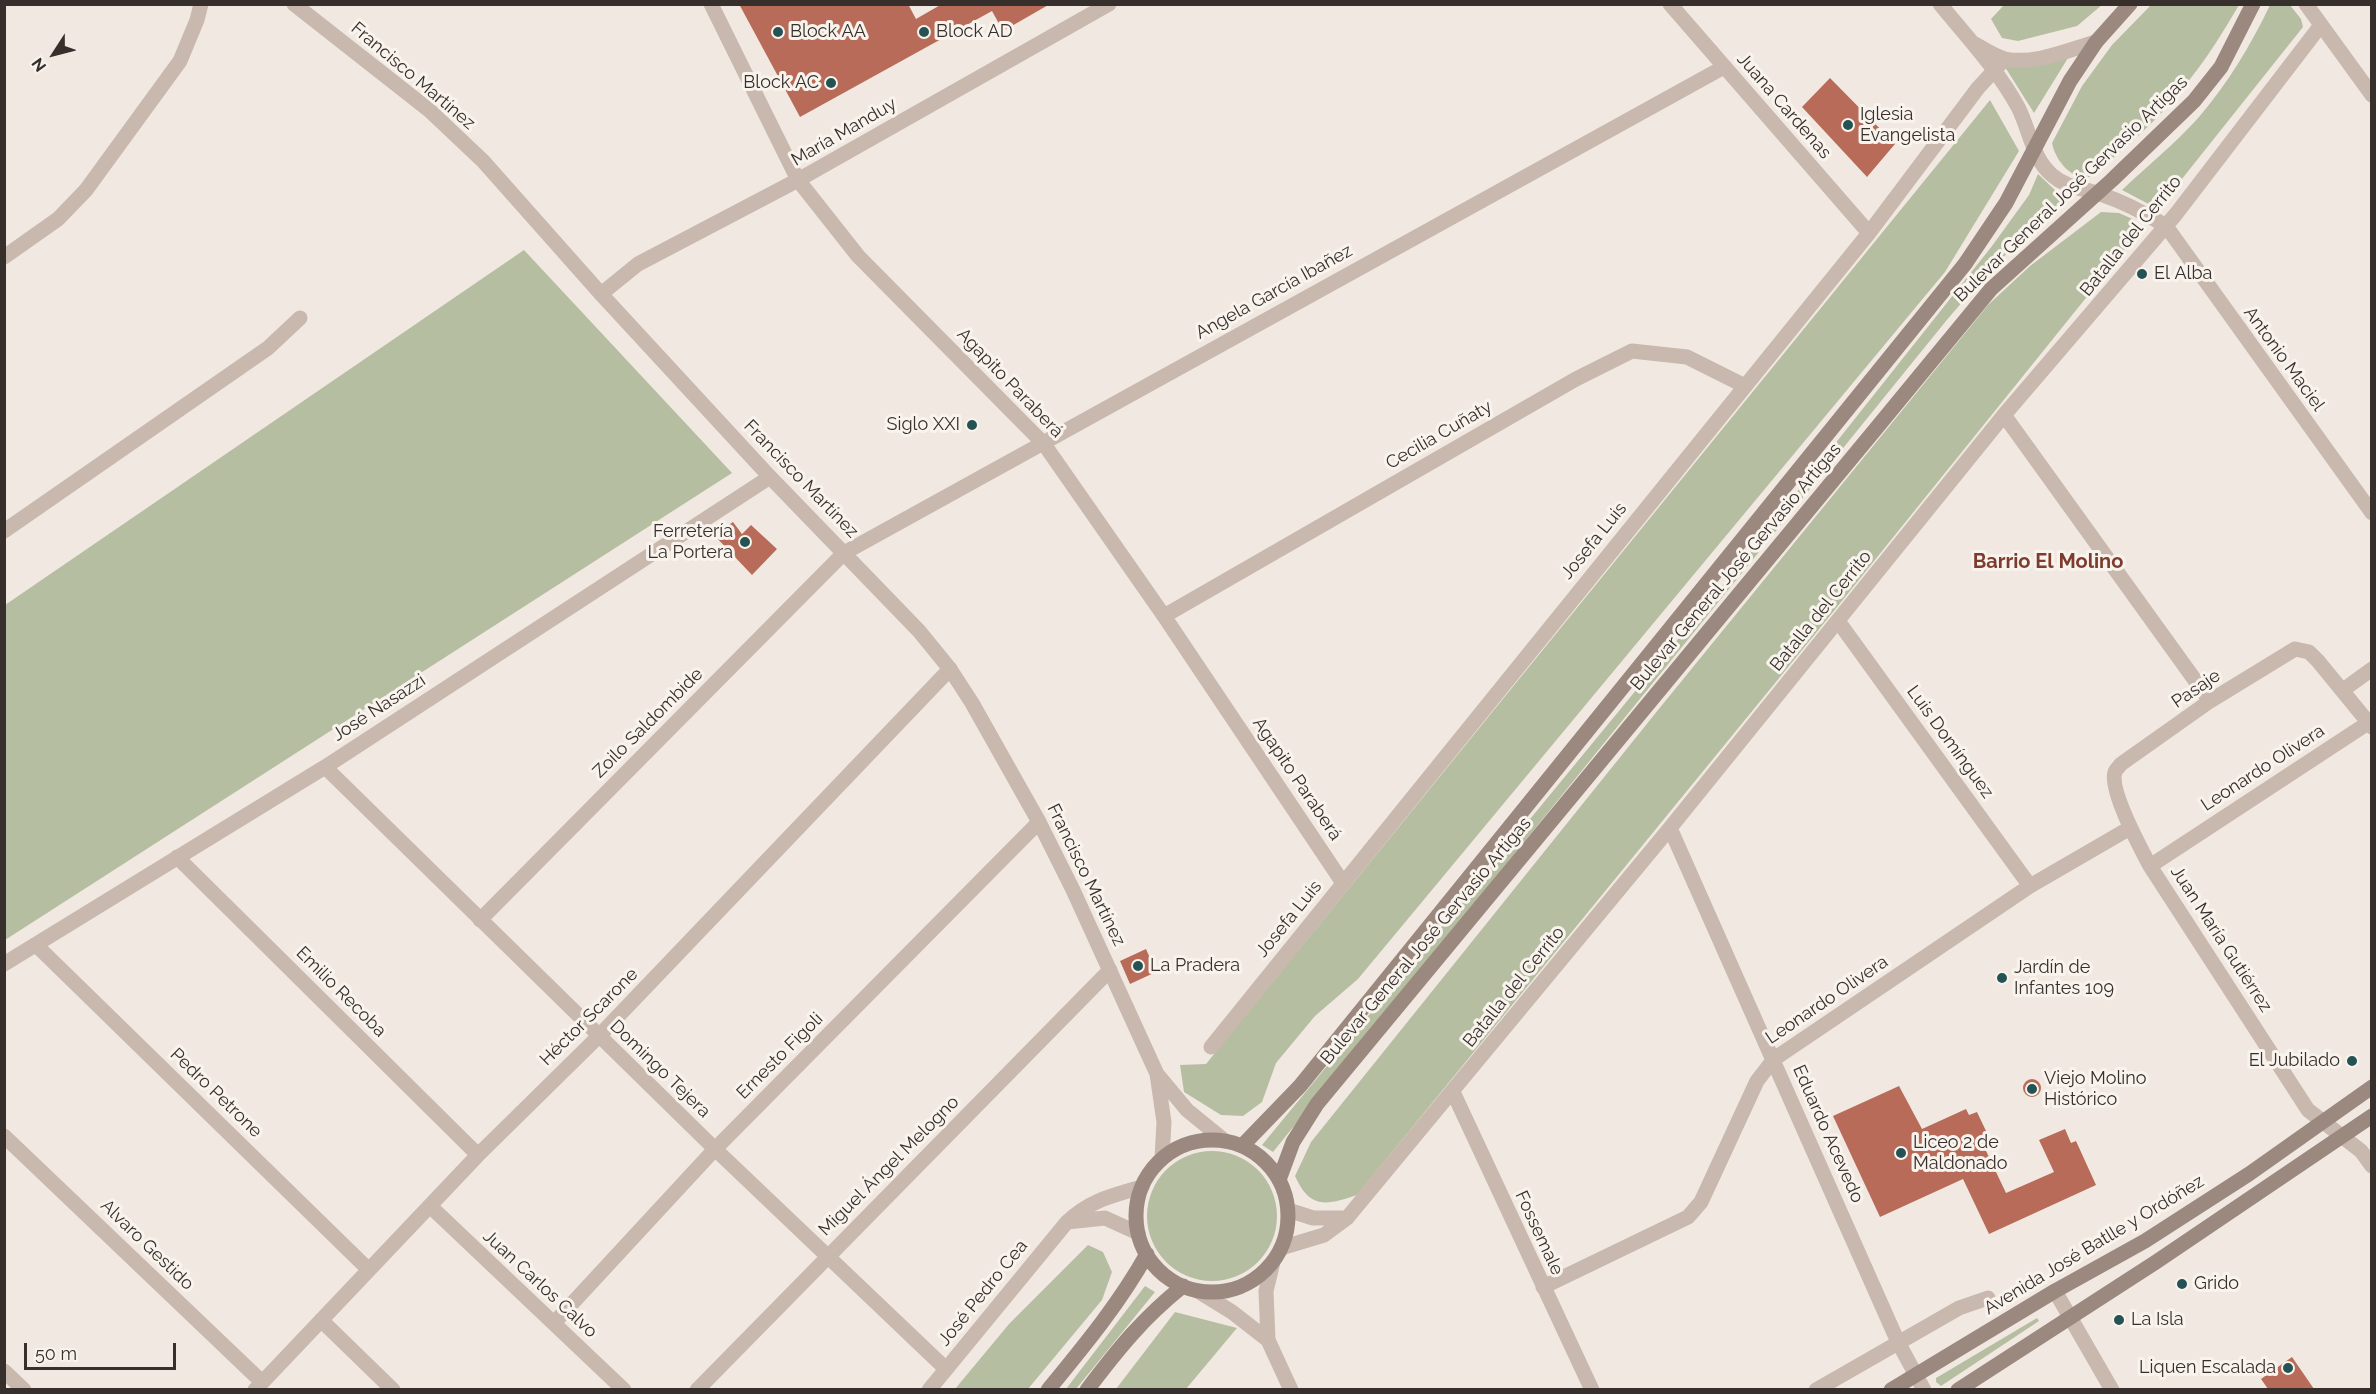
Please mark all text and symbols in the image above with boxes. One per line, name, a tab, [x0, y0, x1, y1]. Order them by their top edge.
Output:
street label: Francisco Martínez	[346, 18, 480, 134]
place label: Block AA	[790, 21, 866, 43]
place label: Block AD	[936, 21, 1013, 43]
north arrow	[24, 24, 84, 84]
marker: Block AA	[771, 25, 785, 39]
marker: Block AD	[917, 25, 931, 39]
street label: Juana Cardenas	[1732, 49, 1836, 163]
text: N	[28, 54, 50, 75]
street label: Bulevar General José Gervasio Artigas	[1950, 71, 2192, 307]
place label: Block AC	[743, 72, 819, 94]
marker: Block AC	[824, 76, 838, 90]
street label: María Manduy	[788, 93, 900, 171]
place label: Iglesia Evangelista	[1860, 104, 1955, 146]
marker: Iglesia Evangelista	[1841, 118, 1855, 132]
street label: Batalla del Cerrito	[2076, 171, 2186, 301]
street label: Angela García Ibañez	[1192, 240, 1356, 344]
place label: El Alba	[2154, 263, 2212, 285]
marker: El Alba	[2135, 267, 2149, 281]
street label: Antonio Maciel	[2239, 303, 2329, 415]
street label: Agapito Paraberá	[952, 324, 1068, 442]
street label: Cecilia Cuñaty	[1382, 396, 1496, 474]
place label: Siglo XXI	[887, 414, 960, 436]
street label: Francisco Martínez	[739, 416, 863, 542]
marker: Siglo XXI	[965, 418, 979, 432]
street label: Bulevar General José Gervasio Artigas	[1626, 439, 1846, 695]
street label: Josefa Luis	[1557, 498, 1631, 584]
place label: Ferretería La Portera	[648, 521, 733, 564]
marker: Ferretería La Portera	[738, 535, 752, 549]
street label: Batalla del Cerrito	[1766, 546, 1876, 676]
district label: Barrio El Molino	[1973, 550, 2123, 574]
street label: Zoilo Saldombide	[588, 663, 708, 783]
street label: Pasaje	[2168, 665, 2224, 713]
street label: José Nasazzi	[328, 670, 430, 746]
street label: Luis Domínguez	[1902, 681, 1998, 803]
street label: Agapito Paraberá	[1248, 713, 1346, 845]
street label: Leonardo Olivera	[2197, 720, 2329, 816]
street label: Francisco Martínez	[1042, 800, 1130, 950]
street label: Bulevar General José Gervasio Artigas	[1316, 813, 1536, 1069]
street label: Juan María Gutiérrez	[2166, 862, 2276, 1016]
street label: Josefa Luis	[1252, 876, 1326, 962]
street label: Batalla del Cerrito	[1459, 922, 1569, 1052]
street label: Emilio Recoba	[291, 942, 391, 1042]
street label: Leonardo Olivera	[1762, 951, 1892, 1049]
place label: La Pradera	[1150, 955, 1240, 977]
place label: Jardín de Infantes 109	[2014, 957, 2114, 1000]
marker: La Pradera	[1131, 959, 1145, 973]
street label: Héctor Scarone	[536, 964, 642, 1070]
marker: Jardín de Infantes 109	[1995, 971, 2009, 985]
street label: Ernesto Figoli	[732, 1008, 828, 1104]
street label: Domingo Tejera	[605, 1016, 715, 1122]
street label: Pedro Petrone	[166, 1044, 266, 1142]
place label: El Jubilado	[2249, 1050, 2340, 1072]
marker: El Jubilado	[2345, 1054, 2359, 1068]
street label: Eduardo Acevedo	[1788, 1062, 1868, 1206]
place label: Viejo Molino Histórico	[2044, 1068, 2146, 1110]
marker: Viejo Molino Histórico	[2025, 1082, 2039, 1096]
street label: Miguel Ángel Melogno	[814, 1091, 964, 1241]
place label: Liceo 2 de Maldonado	[1913, 1132, 2008, 1174]
marker: Liceo 2 de Maldonado	[1894, 1146, 1908, 1160]
street label: Avenida José Batlle y Ordóñez	[1980, 1171, 2208, 1319]
street label: Fossemale	[1510, 1187, 1568, 1279]
street label: Alvaro Gestido	[96, 1195, 198, 1295]
street label: Juan Carlos Calvo	[478, 1226, 602, 1342]
street label: José Pedro Cea	[934, 1236, 1032, 1350]
place label: Grido	[2194, 1273, 2239, 1295]
marker: Grido	[2175, 1277, 2189, 1291]
place label: La Isla	[2131, 1309, 2184, 1331]
marker: La Isla	[2112, 1313, 2126, 1327]
scale bar	[27, 1331, 178, 1369]
text: 50 m	[35, 1343, 77, 1364]
place label: Liquen Escalada	[2139, 1357, 2276, 1379]
marker: Liquen Escalada	[2281, 1361, 2295, 1375]

